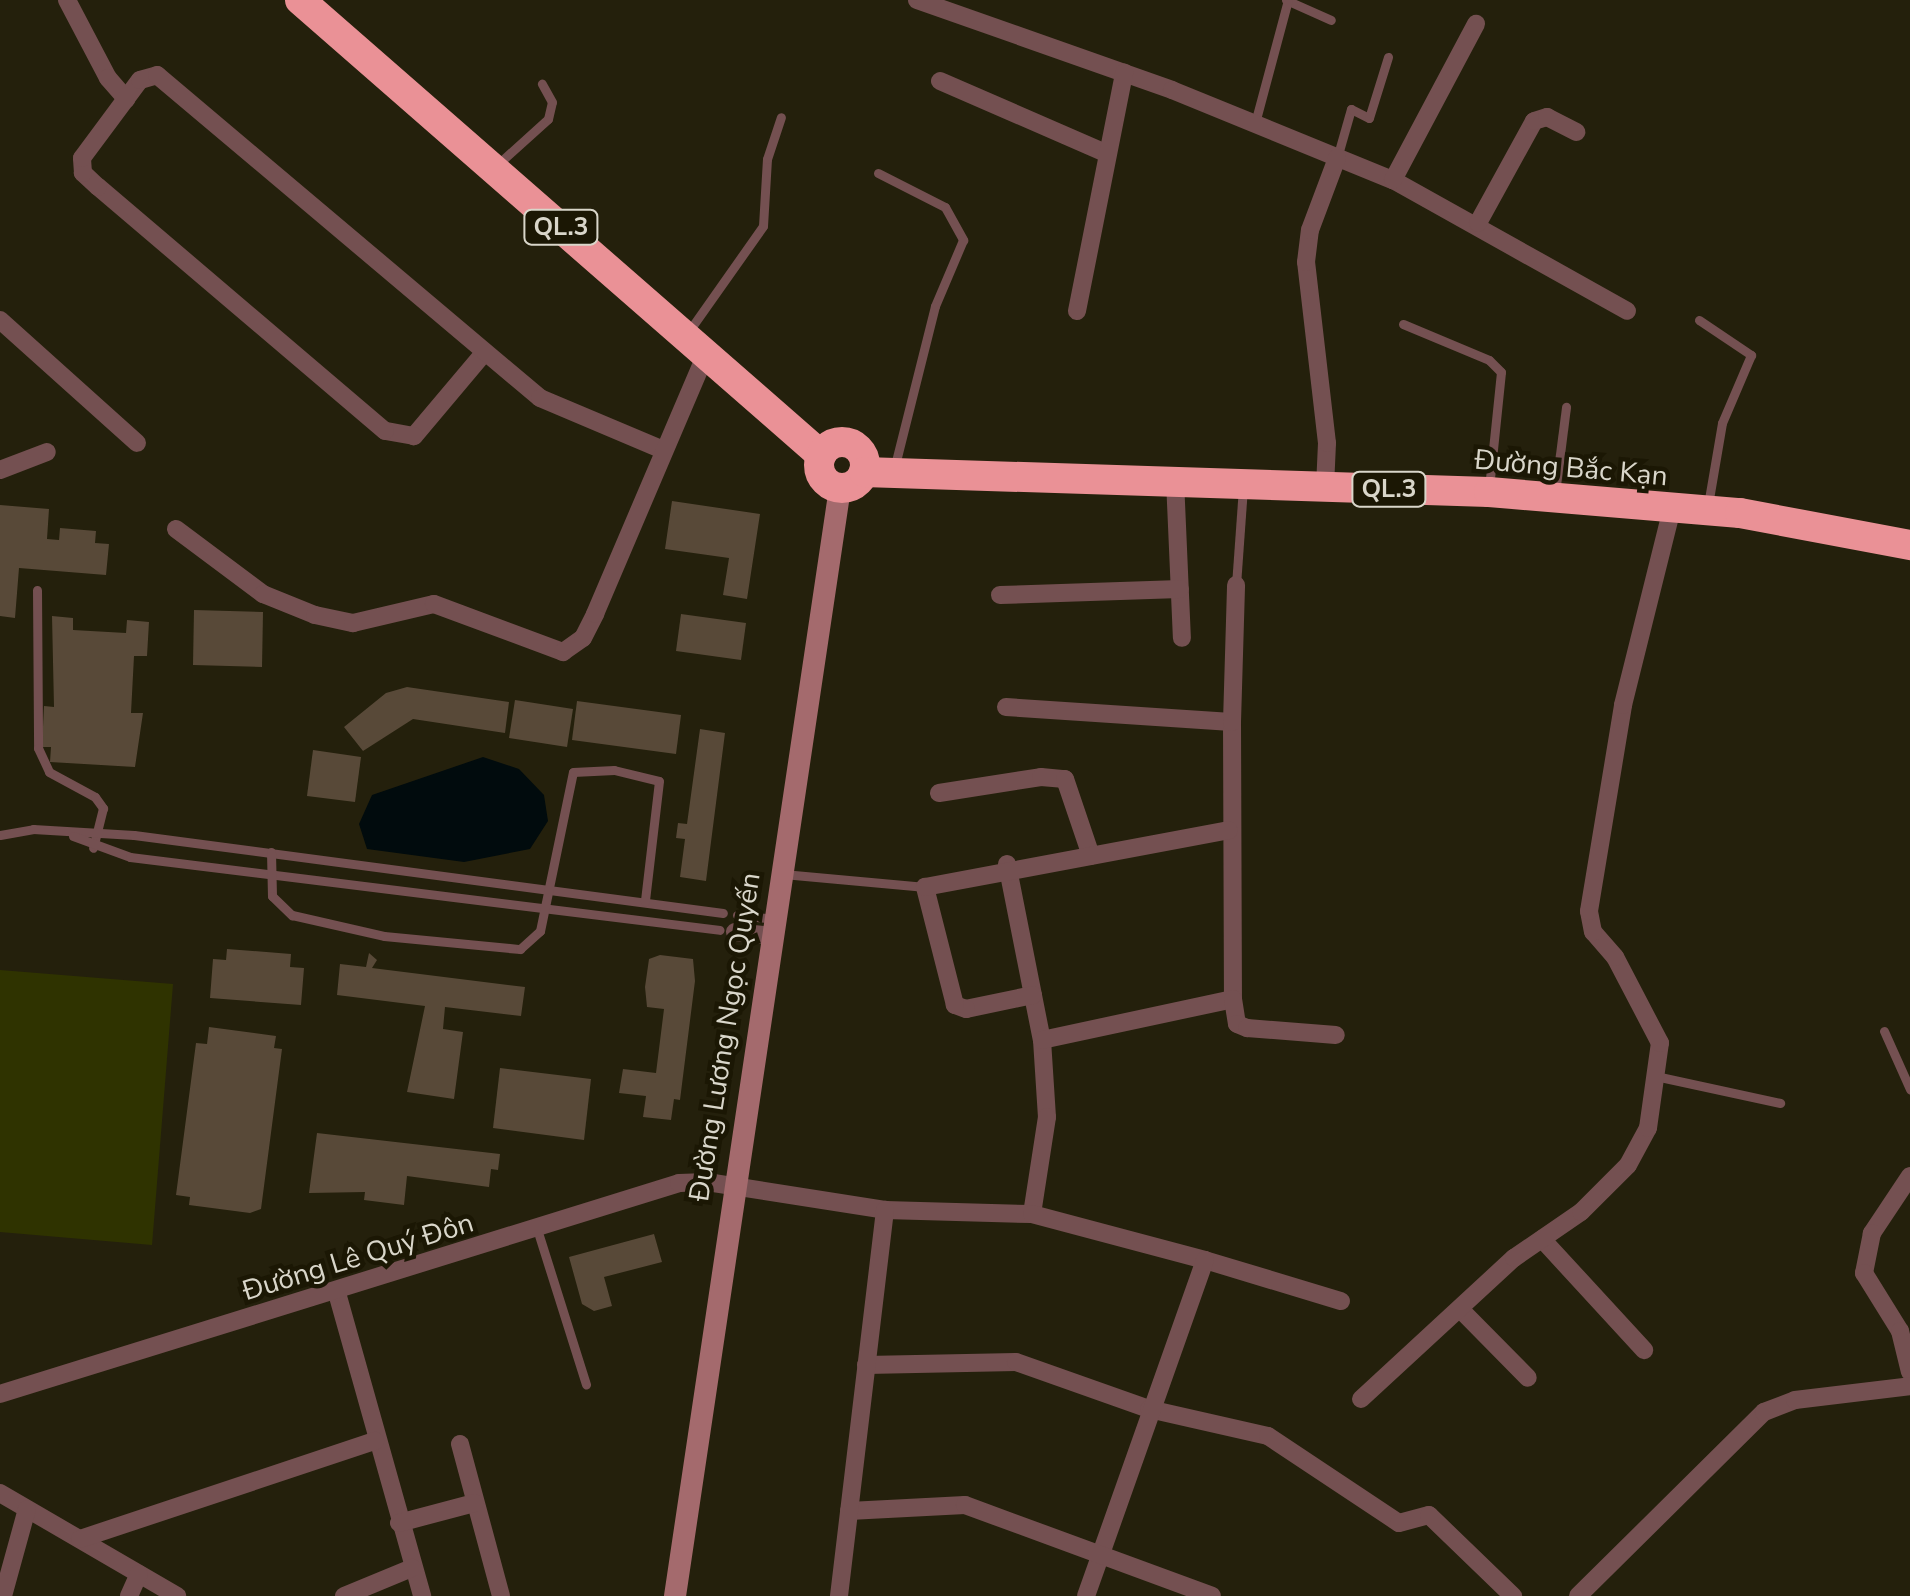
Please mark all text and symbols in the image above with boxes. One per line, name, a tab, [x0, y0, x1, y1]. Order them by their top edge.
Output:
road number: QL.3	[521, 207, 601, 247]
street label: Đường Bắc Kạn	[1473, 443, 1669, 493]
road number: QL.3	[1349, 469, 1429, 509]
street label: Đường Lương Ngọc Quyến	[682, 870, 768, 1204]
street label: Đường Lê Quý Đôn	[238, 1206, 478, 1308]

